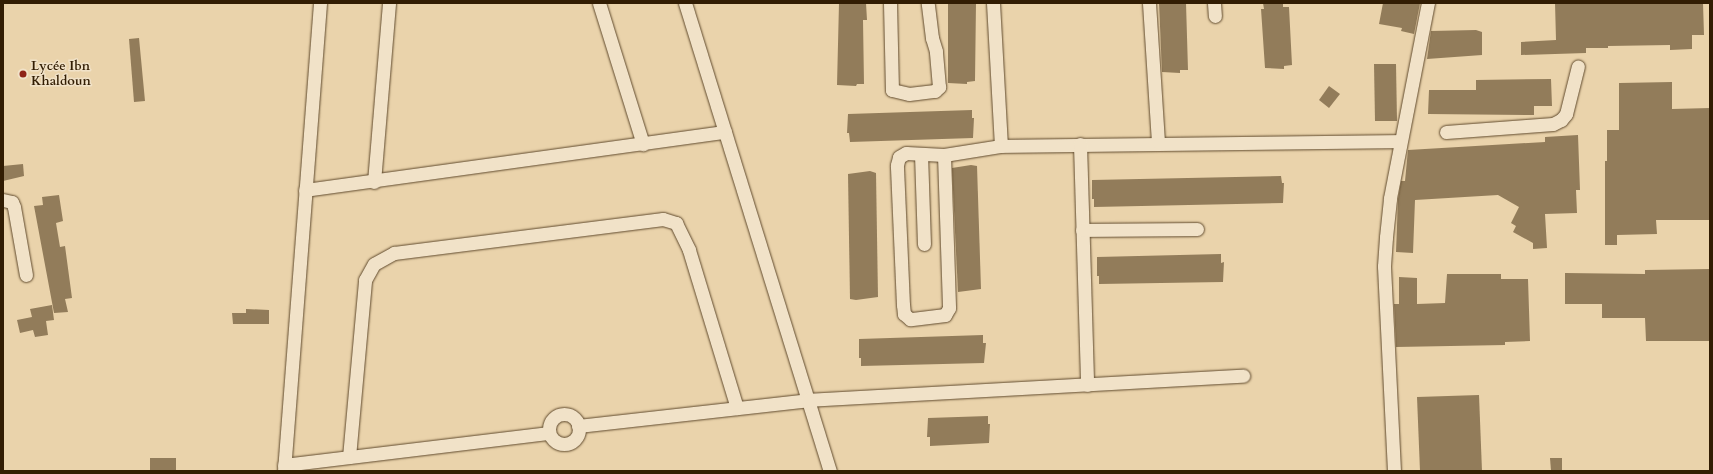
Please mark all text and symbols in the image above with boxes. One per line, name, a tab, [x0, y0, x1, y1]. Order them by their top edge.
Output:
place label: Lycée Ibn Khaldoun	[31, 59, 91, 90]
marker: Lycée Ibn Khaldoun	[18, 69, 28, 79]

